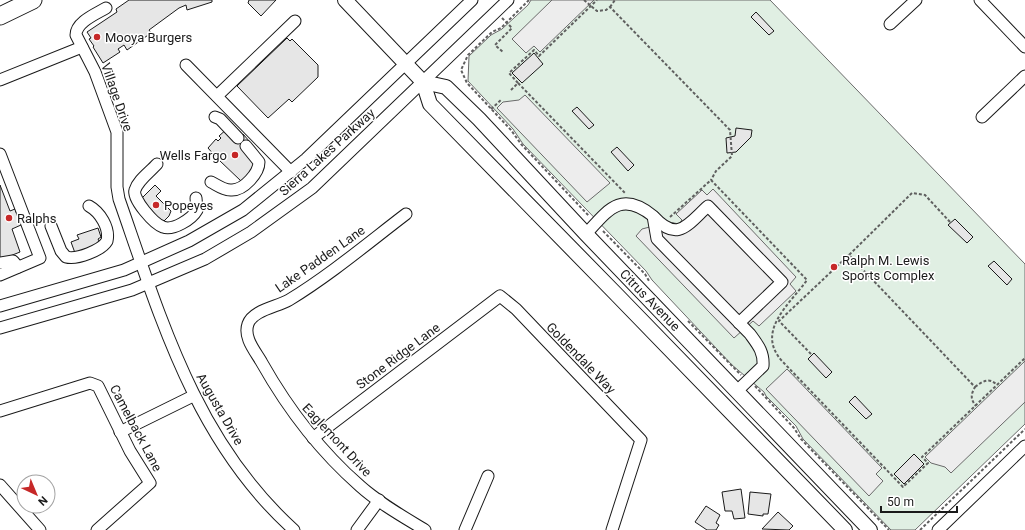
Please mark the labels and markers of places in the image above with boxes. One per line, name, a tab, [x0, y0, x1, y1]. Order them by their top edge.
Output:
place label: Mooya Burgers	[105, 30, 193, 45]
marker: Mooya Burgers	[92, 32, 102, 42]
place label: Wells Fargo	[159, 148, 227, 163]
marker: Wells Fargo	[230, 150, 240, 160]
place label: Popeyes	[164, 198, 214, 213]
marker: Popeyes	[151, 200, 161, 210]
place label: Ralphs	[17, 211, 57, 226]
marker: Ralphs	[4, 213, 14, 223]
place label: Ralph M. Lewis Sports Complex	[842, 253, 935, 283]
marker: Ralph M. Lewis Sports Complex	[829, 262, 839, 272]

